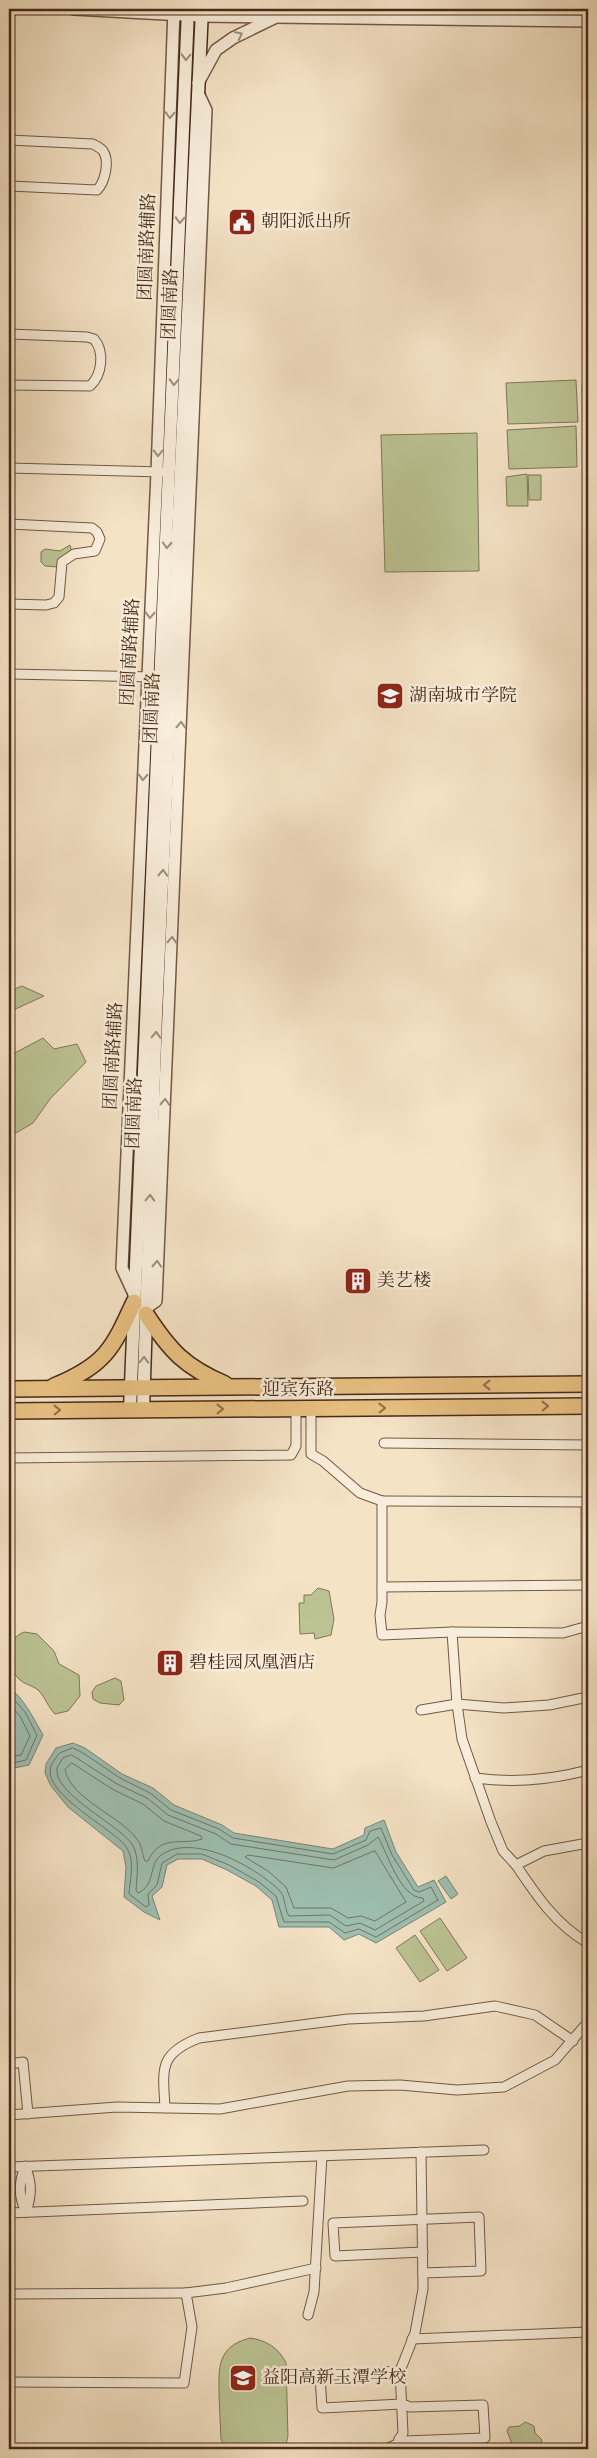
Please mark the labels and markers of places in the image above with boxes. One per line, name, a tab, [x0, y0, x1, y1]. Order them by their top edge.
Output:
public building icon: 朝阳派出所	[227, 207, 257, 237]
place label: 朝阳派出所	[261, 211, 351, 234]
school or university icon: 湖南城市学院	[375, 681, 405, 711]
place label: 湖南城市学院	[409, 685, 517, 708]
building icon: 美艺楼	[343, 1266, 373, 1296]
place label: 美艺楼	[377, 1270, 431, 1293]
building icon: 碧桂园凤凰酒店	[155, 1648, 185, 1678]
place label: 碧桂园凤凰酒店	[189, 1652, 315, 1675]
school or university icon: 益阳高新玉潭学校	[228, 2363, 258, 2393]
place label: 益阳高新玉潭学校	[262, 2367, 406, 2390]

